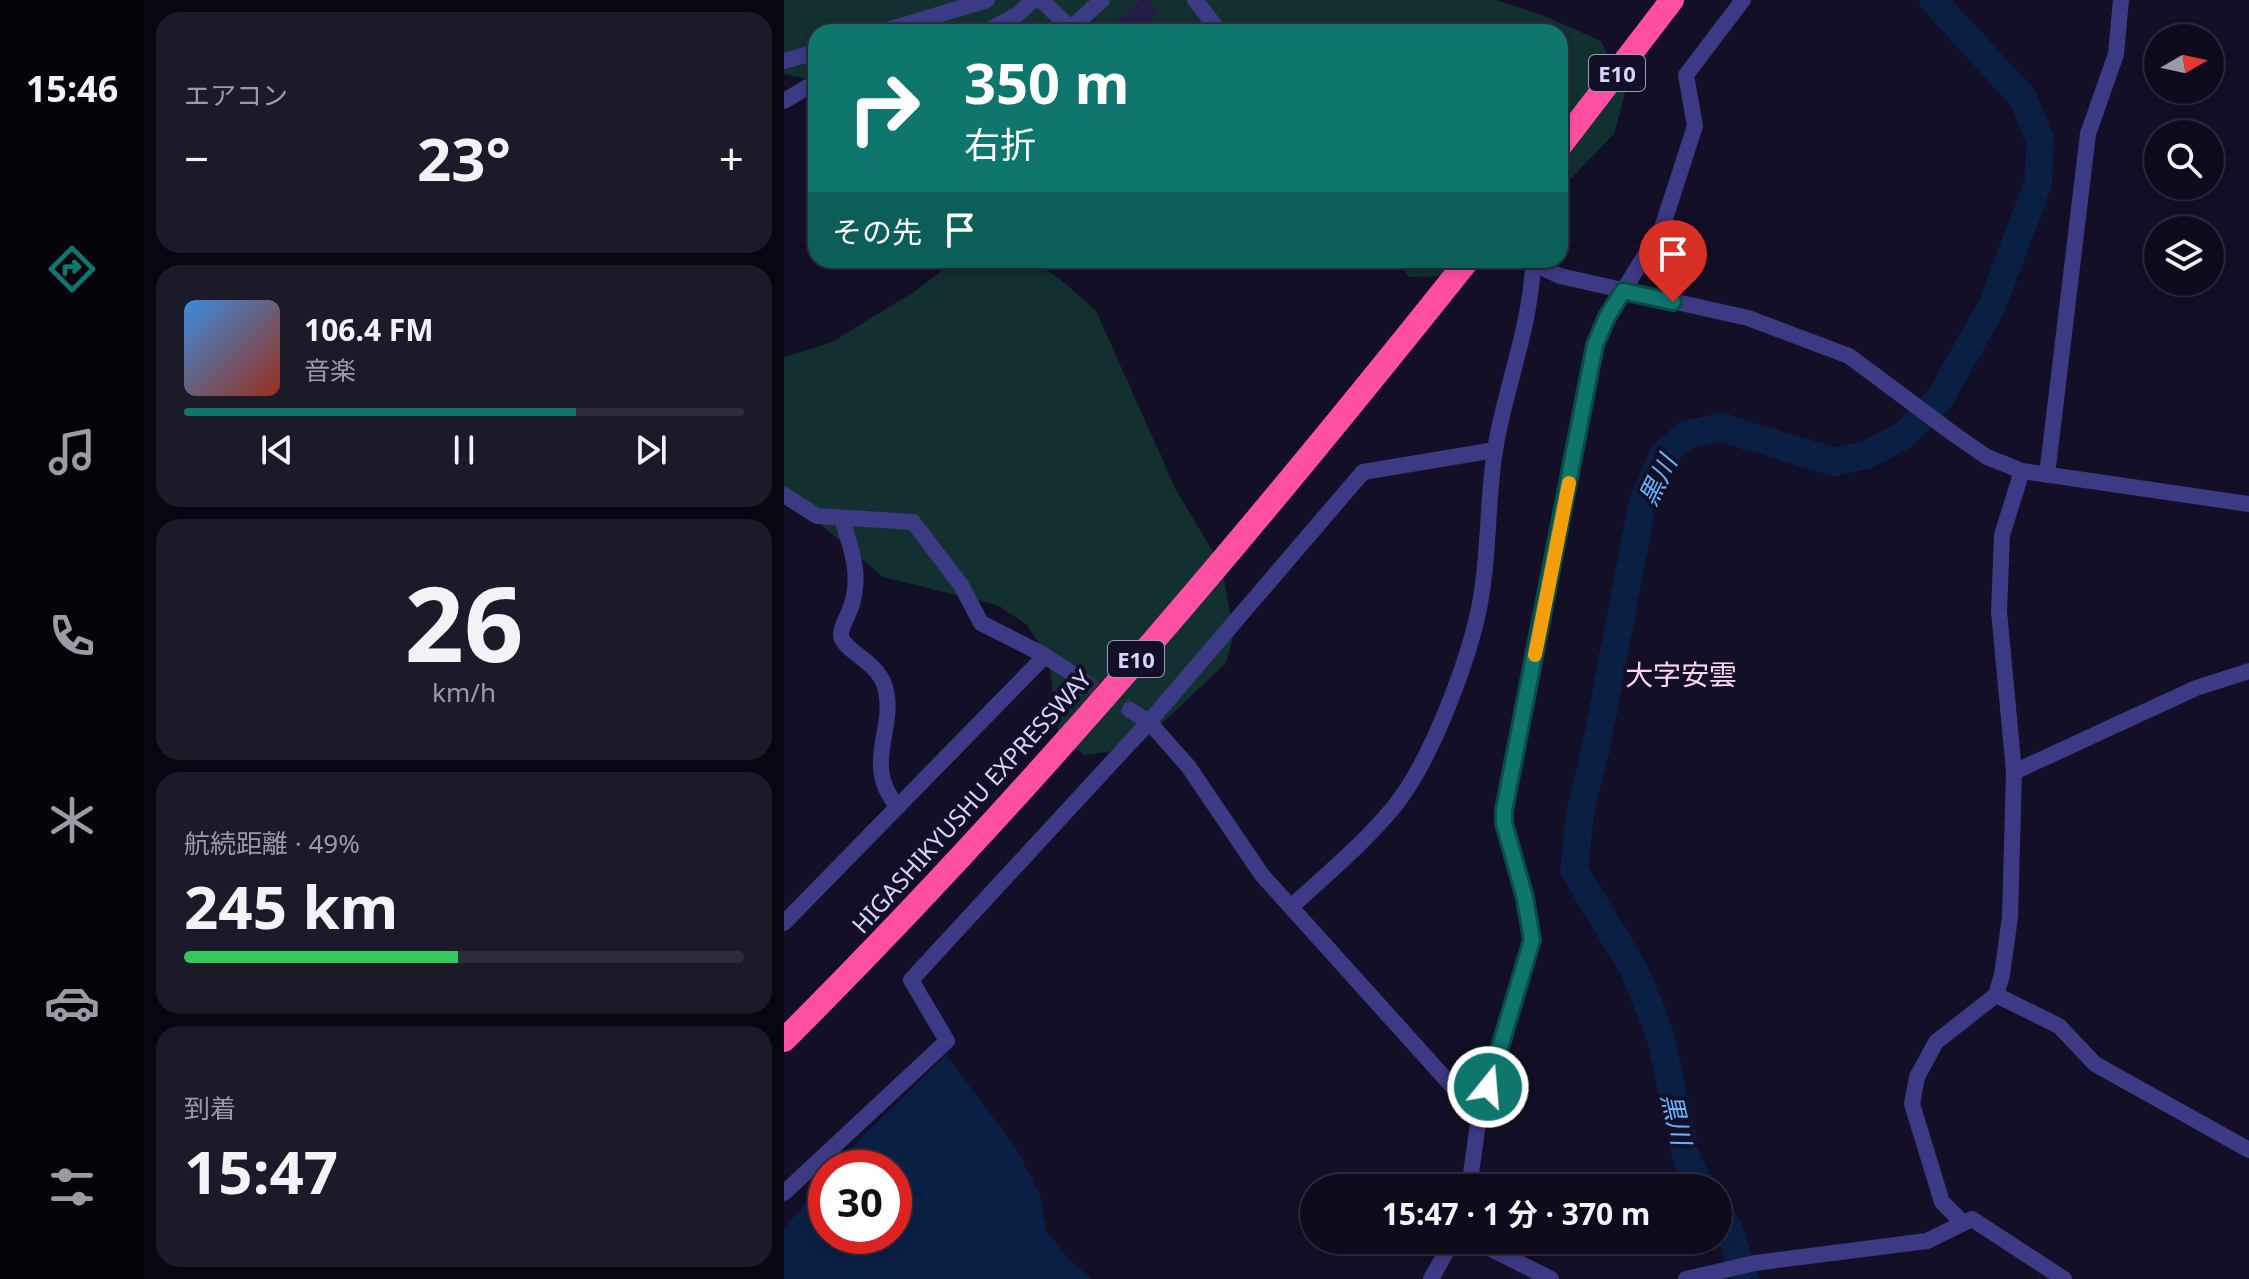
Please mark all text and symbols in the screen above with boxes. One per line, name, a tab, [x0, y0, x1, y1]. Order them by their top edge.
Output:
north arrow	[2144, 24, 2224, 104]
map controls	[2144, 24, 2224, 296]
text: 350 m	[964, 44, 1129, 120]
road number: E10	[1589, 55, 1645, 91]
icon: right	[832, 56, 936, 160]
text: 15:46	[26, 64, 118, 113]
text: エアコン	[184, 77, 288, 113]
text: 23°	[417, 117, 511, 199]
text: 右折	[964, 120, 1036, 169]
button: search	[2144, 120, 2224, 200]
text: −	[184, 128, 209, 188]
text: +	[719, 128, 744, 188]
icon: arrive	[938, 208, 982, 252]
text: その先	[832, 211, 922, 252]
button: layers	[2144, 216, 2224, 296]
pin	[1639, 220, 1707, 302]
icon: arrive	[1651, 232, 1695, 276]
icon: directions	[44, 241, 100, 297]
text: 106.4 FM	[304, 309, 434, 350]
text: 音楽	[304, 352, 356, 388]
icon: music	[44, 424, 100, 480]
icon: previous	[255, 428, 299, 472]
icon: pause	[442, 428, 486, 472]
icon: next	[629, 428, 673, 472]
water label: 黒川	[1629, 446, 1686, 511]
text: 26	[405, 551, 523, 692]
icon: phone	[44, 608, 100, 664]
road number: E10	[1108, 641, 1164, 677]
district label: 大字安雲	[1625, 655, 1737, 693]
street label: HIGASHIKYUSHU EXPRESSWAY	[844, 662, 1099, 940]
text: km/h	[432, 674, 496, 710]
icon: climate	[44, 792, 100, 848]
text: 航続距離 · 49%	[184, 825, 360, 861]
text: 245 km	[184, 865, 398, 947]
icon: car	[44, 975, 100, 1031]
position arrow	[1446, 1045, 1530, 1129]
text: 到着	[184, 1090, 236, 1126]
water label: 黒川	[1654, 1090, 1701, 1151]
text: 15:47	[184, 1130, 338, 1212]
speed limit sign: 30	[808, 1150, 912, 1254]
icon: filters	[44, 1159, 100, 1215]
text: 15:47 · 1 分 · 370 m	[1382, 1193, 1650, 1234]

